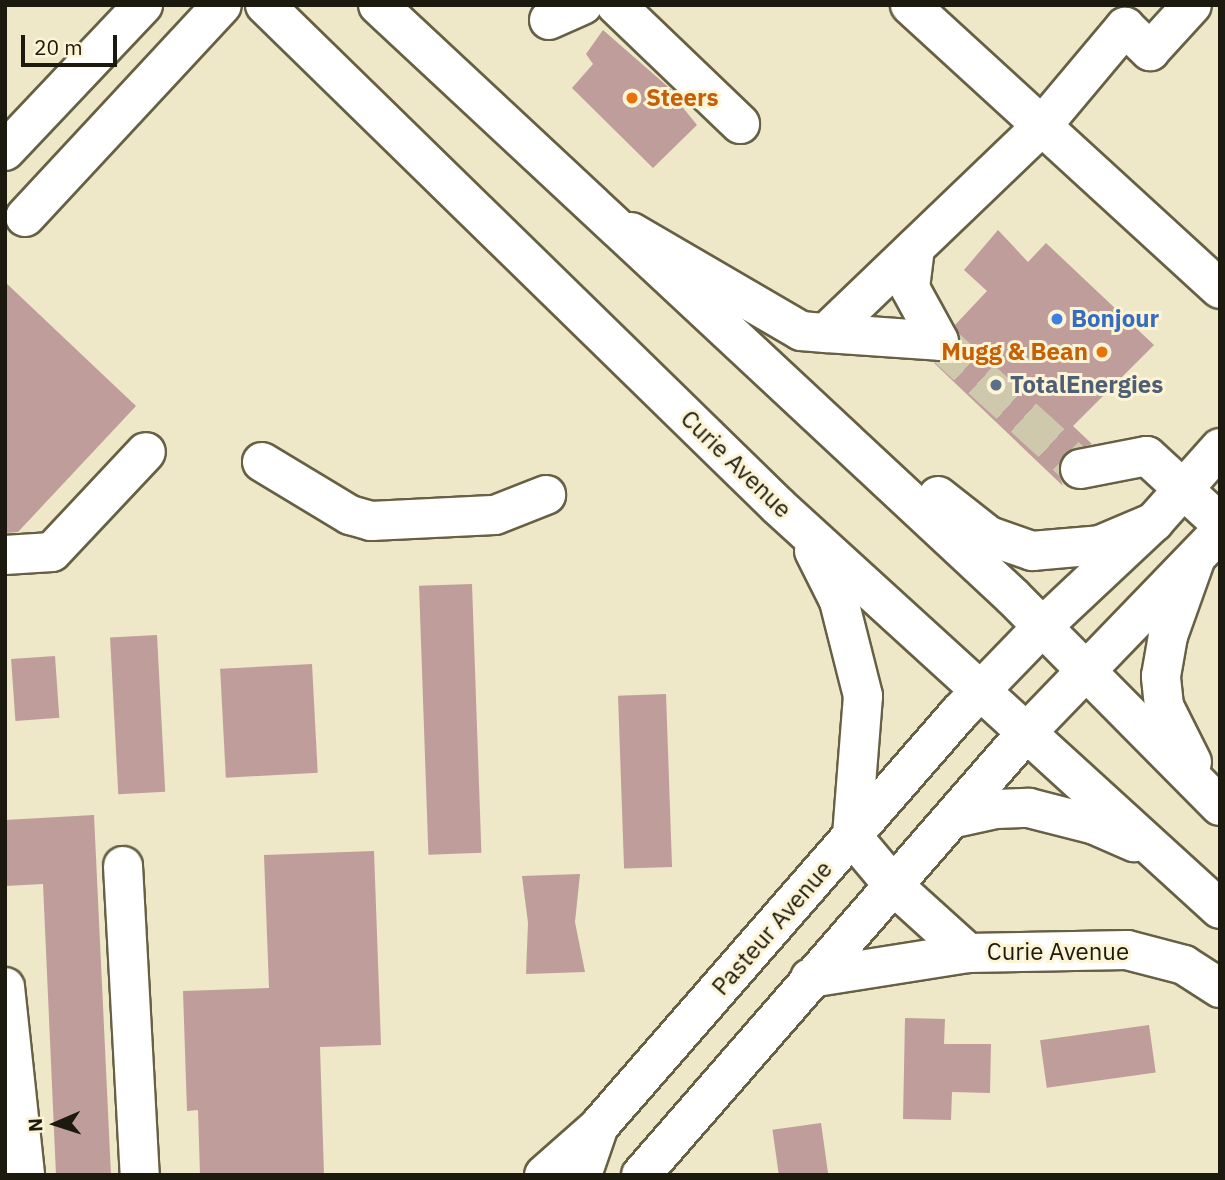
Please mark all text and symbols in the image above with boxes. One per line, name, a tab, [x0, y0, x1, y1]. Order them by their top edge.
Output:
scale bar	[24, 21, 121, 65]
text: 20 m	[34, 33, 83, 61]
place label: Steers	[646, 84, 719, 112]
marker: Steers	[624, 90, 640, 106]
place label: Bonjour	[1071, 305, 1159, 333]
marker: Bonjour	[1049, 311, 1065, 327]
place label: Mugg & Bean	[941, 338, 1088, 366]
marker: Mugg & Bean	[1094, 344, 1110, 360]
place label: TotalEnergies	[1010, 371, 1163, 399]
marker: TotalEnergies	[988, 377, 1004, 393]
street label: Curie Avenue	[675, 404, 797, 524]
street label: Pasteur Avenue	[706, 855, 838, 1001]
street label: Curie Avenue	[987, 938, 1129, 966]
north arrow	[21, 1089, 91, 1159]
text: N	[23, 1118, 47, 1133]

